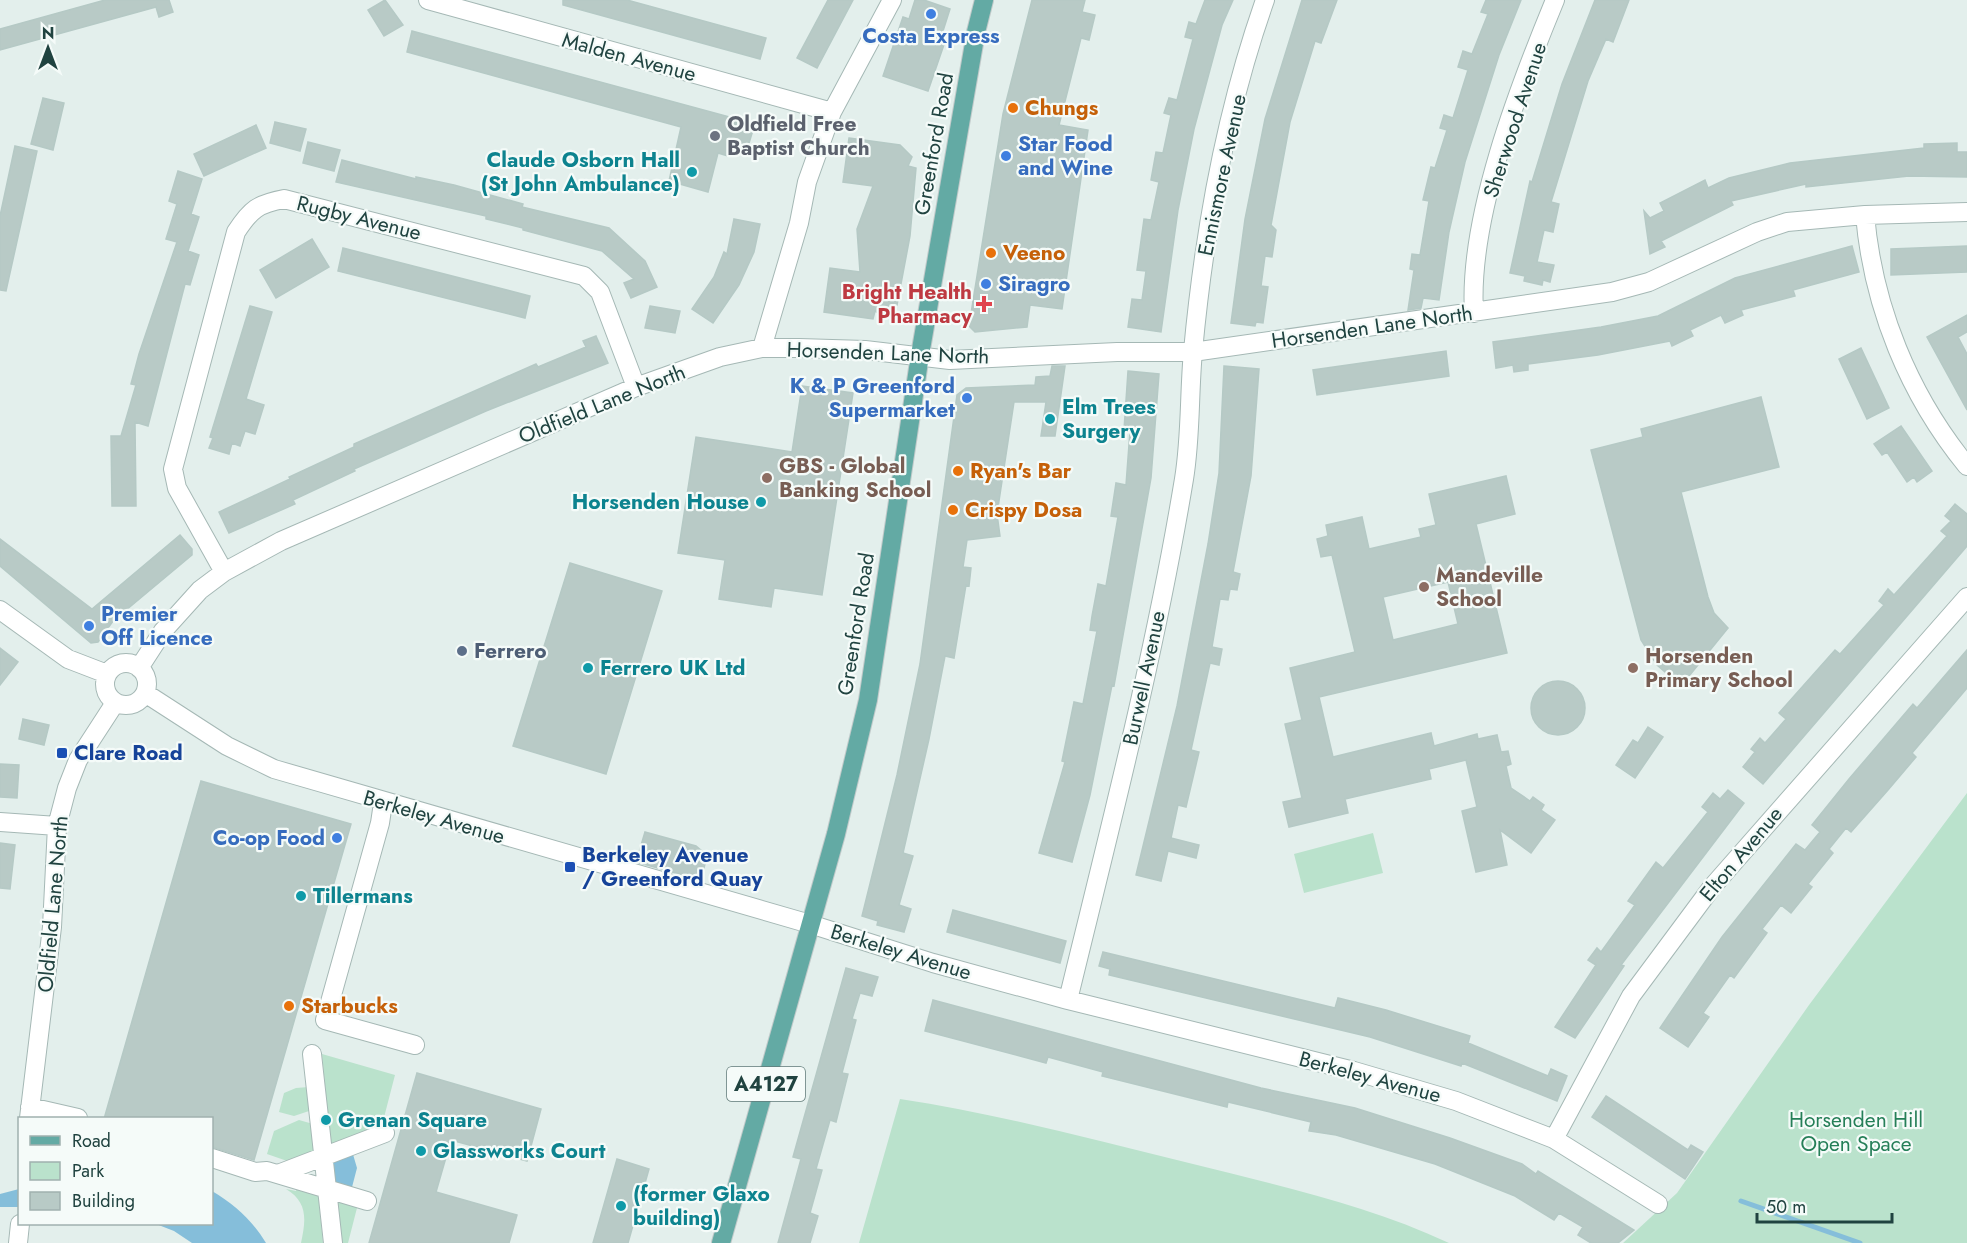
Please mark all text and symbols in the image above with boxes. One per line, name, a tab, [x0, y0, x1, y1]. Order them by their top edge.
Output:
marker: Costa Express	[924, 7, 938, 21]
north arrow	[18, 18, 78, 78]
place label: Costa Express	[862, 21, 1000, 51]
text: N	[42, 22, 54, 45]
street label: Malden Avenue	[559, 25, 699, 89]
street label: Sherwood Avenue	[1476, 38, 1554, 202]
street label: Greenford Road	[907, 70, 961, 218]
street label: Ennismore Avenue	[1190, 91, 1254, 259]
place label: Chungs	[1025, 93, 1099, 123]
marker: Chungs	[1006, 101, 1020, 115]
place label: Oldfield Free Baptist Church	[727, 109, 870, 163]
marker: Oldfield Free Baptist Church	[708, 129, 722, 143]
place label: Star Food and Wine	[1018, 129, 1113, 183]
place label: Claude Osborn Hall (St John Ambulance)	[481, 145, 680, 199]
marker: Star Food and Wine	[999, 149, 1013, 163]
marker: Claude Osborn Hall (St John Ambulance)	[685, 165, 699, 179]
street label: Rugby Avenue	[294, 188, 425, 248]
place label: Veeno	[1002, 238, 1065, 268]
marker: Veeno	[984, 246, 998, 260]
place label: Siragro	[998, 269, 1070, 299]
place label: Bright Health Pharmacy	[842, 277, 973, 331]
marker: Siragro	[979, 277, 993, 291]
marker: Bright Health Pharmacy	[977, 297, 991, 311]
street label: Horsenden Lane North	[1270, 298, 1474, 356]
street label: Horsenden Lane North	[786, 334, 990, 372]
street label: Oldfield Lane North	[514, 357, 690, 451]
place label: K & P Greenford Supermarket	[790, 371, 955, 425]
marker: K & P Greenford Supermarket	[960, 391, 974, 405]
place label: Elm Trees Surgery	[1062, 392, 1156, 446]
marker: Elm Trees Surgery	[1043, 412, 1057, 426]
place label: GBS - Global Banking School	[779, 451, 931, 505]
place label: Ryan's Bar	[970, 456, 1072, 486]
marker: Ryan's Bar	[951, 464, 965, 478]
marker: GBS - Global Banking School	[760, 471, 774, 485]
place label: Horsenden House	[572, 487, 749, 517]
marker: Horsenden House	[754, 495, 768, 509]
place label: Crispy Dosa	[965, 495, 1082, 525]
marker: Crispy Dosa	[946, 503, 960, 517]
street label: Greenford Road	[830, 551, 882, 697]
place label: Mandeville School	[1436, 560, 1543, 614]
marker: Mandeville School	[1417, 580, 1431, 594]
place label: Premier Off Licence	[101, 599, 213, 653]
street label: Burwell Avenue	[1115, 608, 1173, 748]
marker: Premier Off Licence	[82, 619, 96, 633]
place label: Ferrero	[474, 636, 547, 666]
place label: Horsenden Primary School	[1645, 641, 1793, 695]
marker: Ferrero	[455, 644, 469, 658]
place label: Ferrero UK Ltd	[600, 653, 745, 683]
marker: Ferrero UK Ltd	[581, 661, 595, 675]
marker: Horsenden Primary School	[1626, 661, 1640, 675]
place label: Clare Road	[74, 738, 183, 768]
marker: Clare Road	[55, 746, 69, 760]
street label: Berkeley Avenue	[360, 782, 508, 852]
street label: Elton Avenue	[1692, 800, 1790, 908]
street label: Oldfield Lane North	[30, 814, 76, 994]
place label: Co-op Food	[213, 823, 325, 853]
marker: Co-op Food	[330, 831, 344, 845]
place label: Berkeley Avenue / Greenford Quay	[582, 840, 764, 894]
marker: Berkeley Avenue / Greenford Quay	[563, 860, 577, 874]
place label: Tillermans	[313, 881, 413, 911]
marker: Tillermans	[294, 889, 308, 903]
street label: Berkeley Avenue	[827, 916, 975, 988]
place label: Starbucks	[301, 991, 398, 1021]
marker: Starbucks	[282, 999, 296, 1013]
street label: Berkeley Avenue	[1296, 1044, 1444, 1110]
road number: A4127	[727, 1067, 805, 1101]
place label: Grenan Square	[338, 1105, 487, 1135]
park label: Horsenden Hill Open Space	[1789, 1105, 1923, 1159]
marker: Grenan Square	[319, 1113, 333, 1127]
legend	[18, 1117, 213, 1225]
text: Road	[72, 1128, 111, 1154]
place label: Glassworks Court	[433, 1136, 606, 1166]
marker: Glassworks Court	[414, 1144, 428, 1158]
text: Park	[72, 1158, 104, 1184]
place label: (former Glaxo building)	[633, 1179, 770, 1233]
scale bar	[1757, 1186, 1892, 1224]
text: Building	[72, 1188, 135, 1214]
text: 50 m	[1766, 1194, 1806, 1220]
marker: (former Glaxo building)	[614, 1199, 628, 1213]

